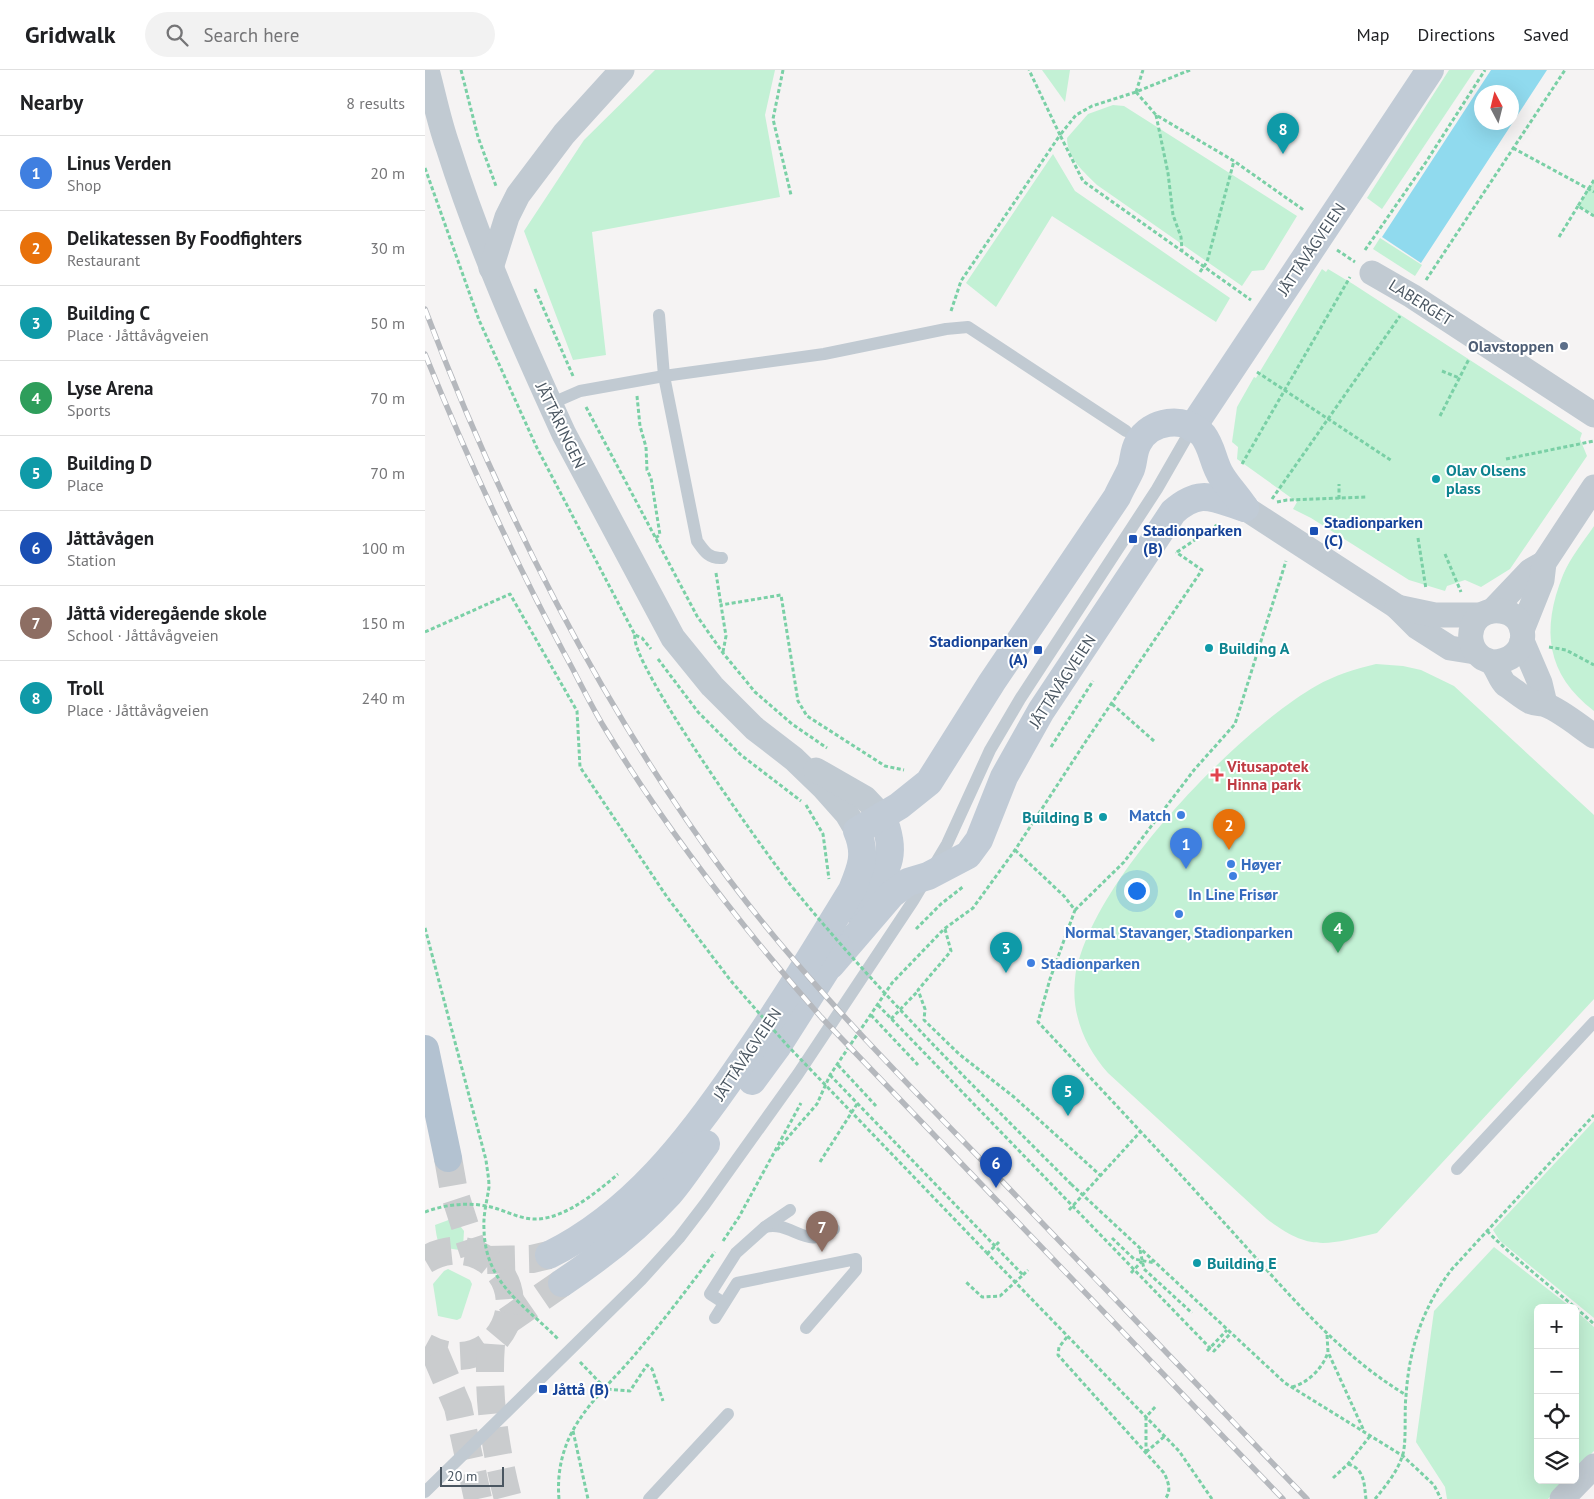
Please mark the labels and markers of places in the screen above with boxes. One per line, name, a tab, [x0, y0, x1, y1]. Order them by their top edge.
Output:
pin: 8	[1267, 113, 1299, 154]
place label: Olavstoppen	[1468, 336, 1554, 356]
marker: Olavstoppen	[1558, 340, 1570, 352]
place label: Olav Olsens plass	[1446, 460, 1526, 498]
marker: Olav Olsens plass	[1430, 473, 1442, 485]
place label: Stadionparken (C)	[1324, 512, 1423, 550]
place label: Stadionparken (B)	[1143, 520, 1242, 558]
marker: Stadionparken (C)	[1308, 525, 1320, 537]
marker: Stadionparken (B)	[1127, 533, 1139, 545]
place label: Stadionparken (A)	[929, 631, 1028, 669]
place label: Building A	[1219, 638, 1290, 658]
marker: Building A	[1203, 642, 1215, 654]
marker: Stadionparken (A)	[1032, 644, 1044, 656]
place label: Vitusapotek Hinna park	[1226, 756, 1309, 794]
marker: Vitusapotek Hinna park	[1211, 769, 1223, 781]
place label: Match	[1129, 805, 1171, 825]
place label: Building B	[1022, 807, 1093, 827]
marker: Match	[1175, 809, 1187, 821]
pin: 2	[1213, 809, 1245, 850]
marker: Building B	[1097, 811, 1109, 823]
pin: 1	[1170, 828, 1202, 869]
place label: Høyer	[1241, 854, 1281, 874]
marker: Høyer	[1225, 858, 1237, 870]
marker: In Line Frisør	[1227, 870, 1239, 882]
place label: In Line Frisør	[1188, 884, 1278, 904]
marker: Normal Stavanger, Stadionparken	[1173, 908, 1185, 920]
pin: 4	[1322, 912, 1354, 953]
place label: Normal Stavanger, Stadionparken	[1065, 922, 1293, 942]
pin: 3	[990, 932, 1022, 973]
place label: Stadionparken	[1041, 953, 1140, 973]
marker: Stadionparken	[1025, 957, 1037, 969]
pin: 5	[1052, 1075, 1084, 1116]
pin: 6	[980, 1147, 1012, 1188]
pin: 7	[806, 1211, 838, 1252]
place label: Building E	[1207, 1253, 1277, 1273]
marker: Building E	[1191, 1257, 1203, 1269]
place label: Jåttå (B)	[552, 1379, 609, 1399]
marker: Jåttå (B)	[537, 1383, 549, 1395]

